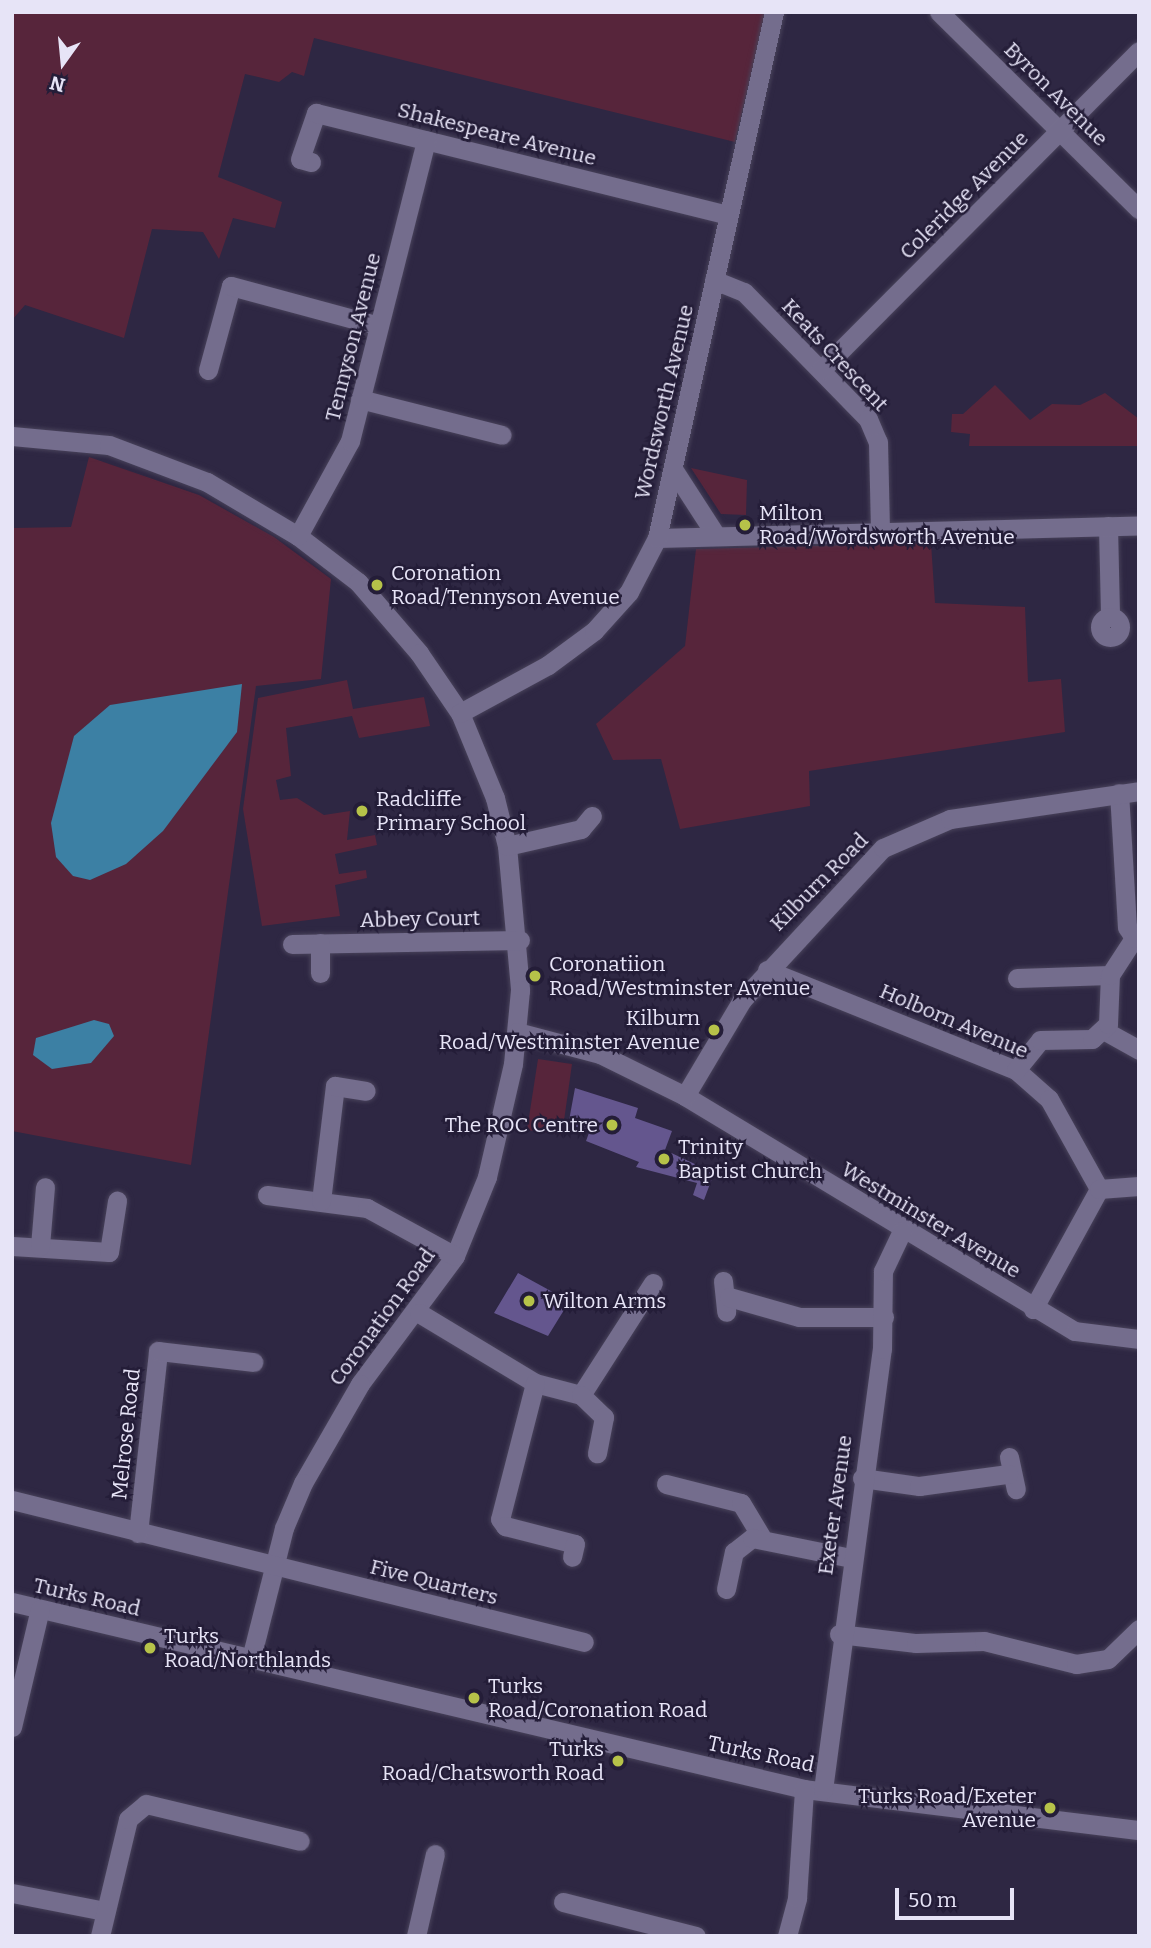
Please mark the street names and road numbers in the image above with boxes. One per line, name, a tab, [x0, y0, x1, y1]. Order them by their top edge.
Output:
street label: Byron Avenue	[999, 37, 1113, 151]
street label: Shakespeare Avenue	[395, 97, 599, 171]
street label: Coleridge Avenue	[895, 126, 1033, 264]
street label: Tennyson Avenue	[320, 250, 386, 424]
street label: Keats Crescent	[776, 294, 894, 416]
street label: Wordsworth Avenue	[629, 302, 699, 502]
street label: Kilburn Road	[765, 828, 873, 936]
street label: Abbey Court	[360, 905, 480, 933]
street label: Holborn Avenue	[876, 978, 1032, 1064]
street label: Westminster Avenue	[837, 1156, 1025, 1284]
street label: Coronation Road	[324, 1243, 440, 1391]
street label: Melrose Road	[107, 1367, 145, 1501]
street label: Exeter Avenue	[813, 1433, 857, 1577]
street label: Five Quarters	[367, 1554, 501, 1610]
street label: Turks Road	[31, 1572, 143, 1622]
street label: Turks Road	[705, 1730, 817, 1778]

